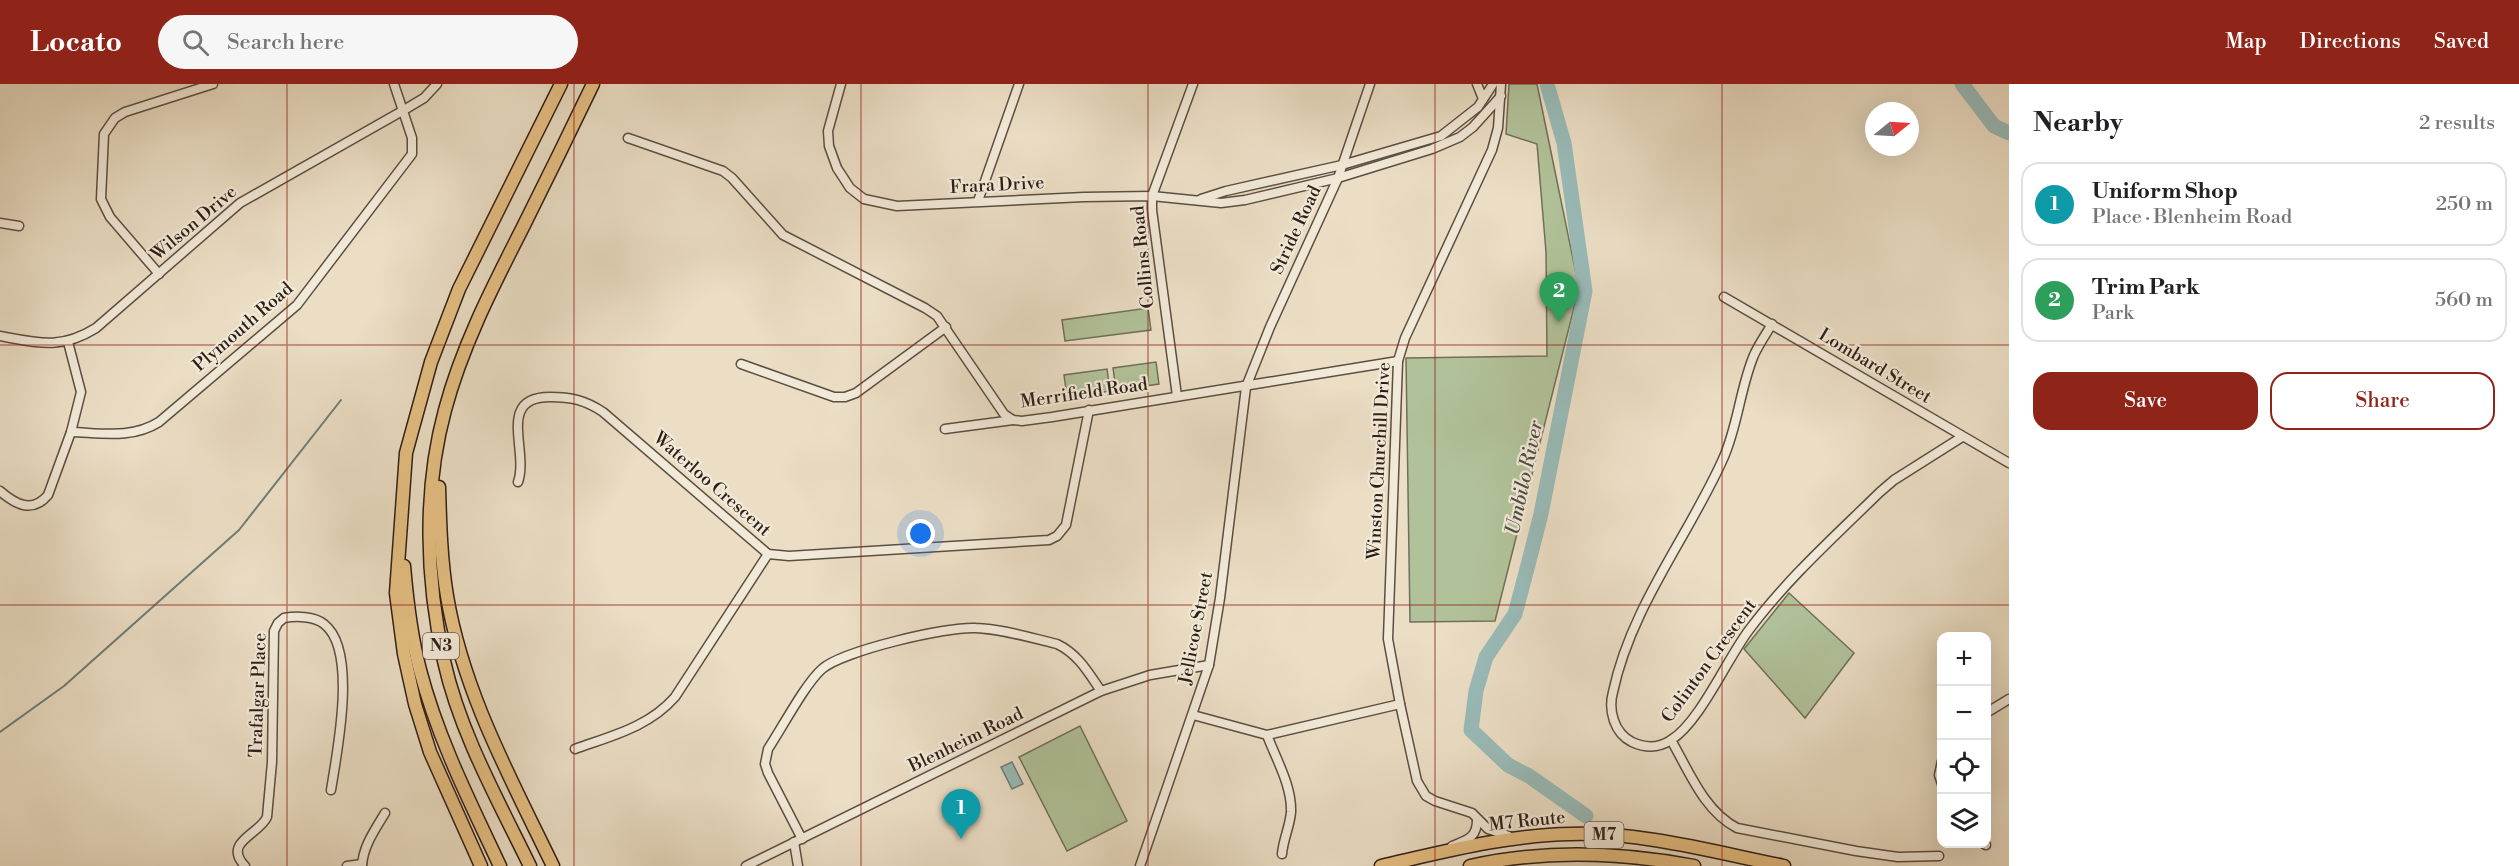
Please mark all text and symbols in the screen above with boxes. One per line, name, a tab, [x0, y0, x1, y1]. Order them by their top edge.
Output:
search box	[158, 15, 578, 69]
text: Locato	[30, 25, 122, 60]
icon: search	[179, 26, 212, 59]
text: Search here	[227, 29, 344, 56]
text: Map	[2225, 29, 2267, 55]
text: Directions	[2300, 29, 2401, 55]
text: Saved	[2434, 29, 2489, 55]
north arrow	[1865, 102, 1919, 156]
text: Nearby	[2033, 107, 2123, 139]
text: 2 results	[2419, 111, 2495, 136]
street label: Frara Drive	[949, 171, 1045, 199]
text: Uniform Shop	[2092, 178, 2238, 205]
street label: Wilson Drive	[146, 180, 242, 266]
street label: Stride Road	[1265, 181, 1327, 278]
text: 1	[2050, 192, 2059, 217]
text: 250 m	[2436, 192, 2493, 217]
street label: Collins Road	[1126, 204, 1160, 309]
text: Place · Blenheim Road	[2092, 205, 2292, 230]
pin: 2	[1540, 272, 1578, 322]
text: Trim Park	[2092, 274, 2200, 301]
street label: Plymouth Road	[188, 277, 298, 377]
text: 2	[2048, 288, 2061, 313]
text: 560 m	[2435, 288, 2493, 313]
text: Park	[2092, 301, 2134, 326]
street label: Lombard Street	[1814, 323, 1936, 409]
street label: Winston Churchill Drive	[1362, 362, 1396, 561]
button: Save	[2033, 372, 2258, 430]
button: Share	[2270, 372, 2495, 430]
street label: Merrifield Road	[1019, 373, 1150, 413]
water label: Umbilo River	[1501, 418, 1549, 538]
street label: Waterloo Crescent	[648, 426, 776, 542]
your location	[906, 519, 935, 548]
street label: Jellicoe Street	[1174, 569, 1218, 687]
street label: Colinton Crescent	[1656, 594, 1762, 727]
street label: Trafalgar Place	[244, 632, 272, 758]
map controls	[1937, 632, 1991, 848]
button: +	[1937, 632, 1991, 686]
road number: N3	[423, 633, 459, 659]
button: −	[1937, 686, 1991, 740]
street label: Blenheim Road	[904, 702, 1028, 778]
button: locate	[1937, 740, 1991, 794]
pin: 1	[942, 790, 980, 839]
button: layers	[1937, 794, 1991, 848]
street label: M7 Route	[1488, 806, 1566, 836]
road number: M7	[1584, 822, 1624, 848]

